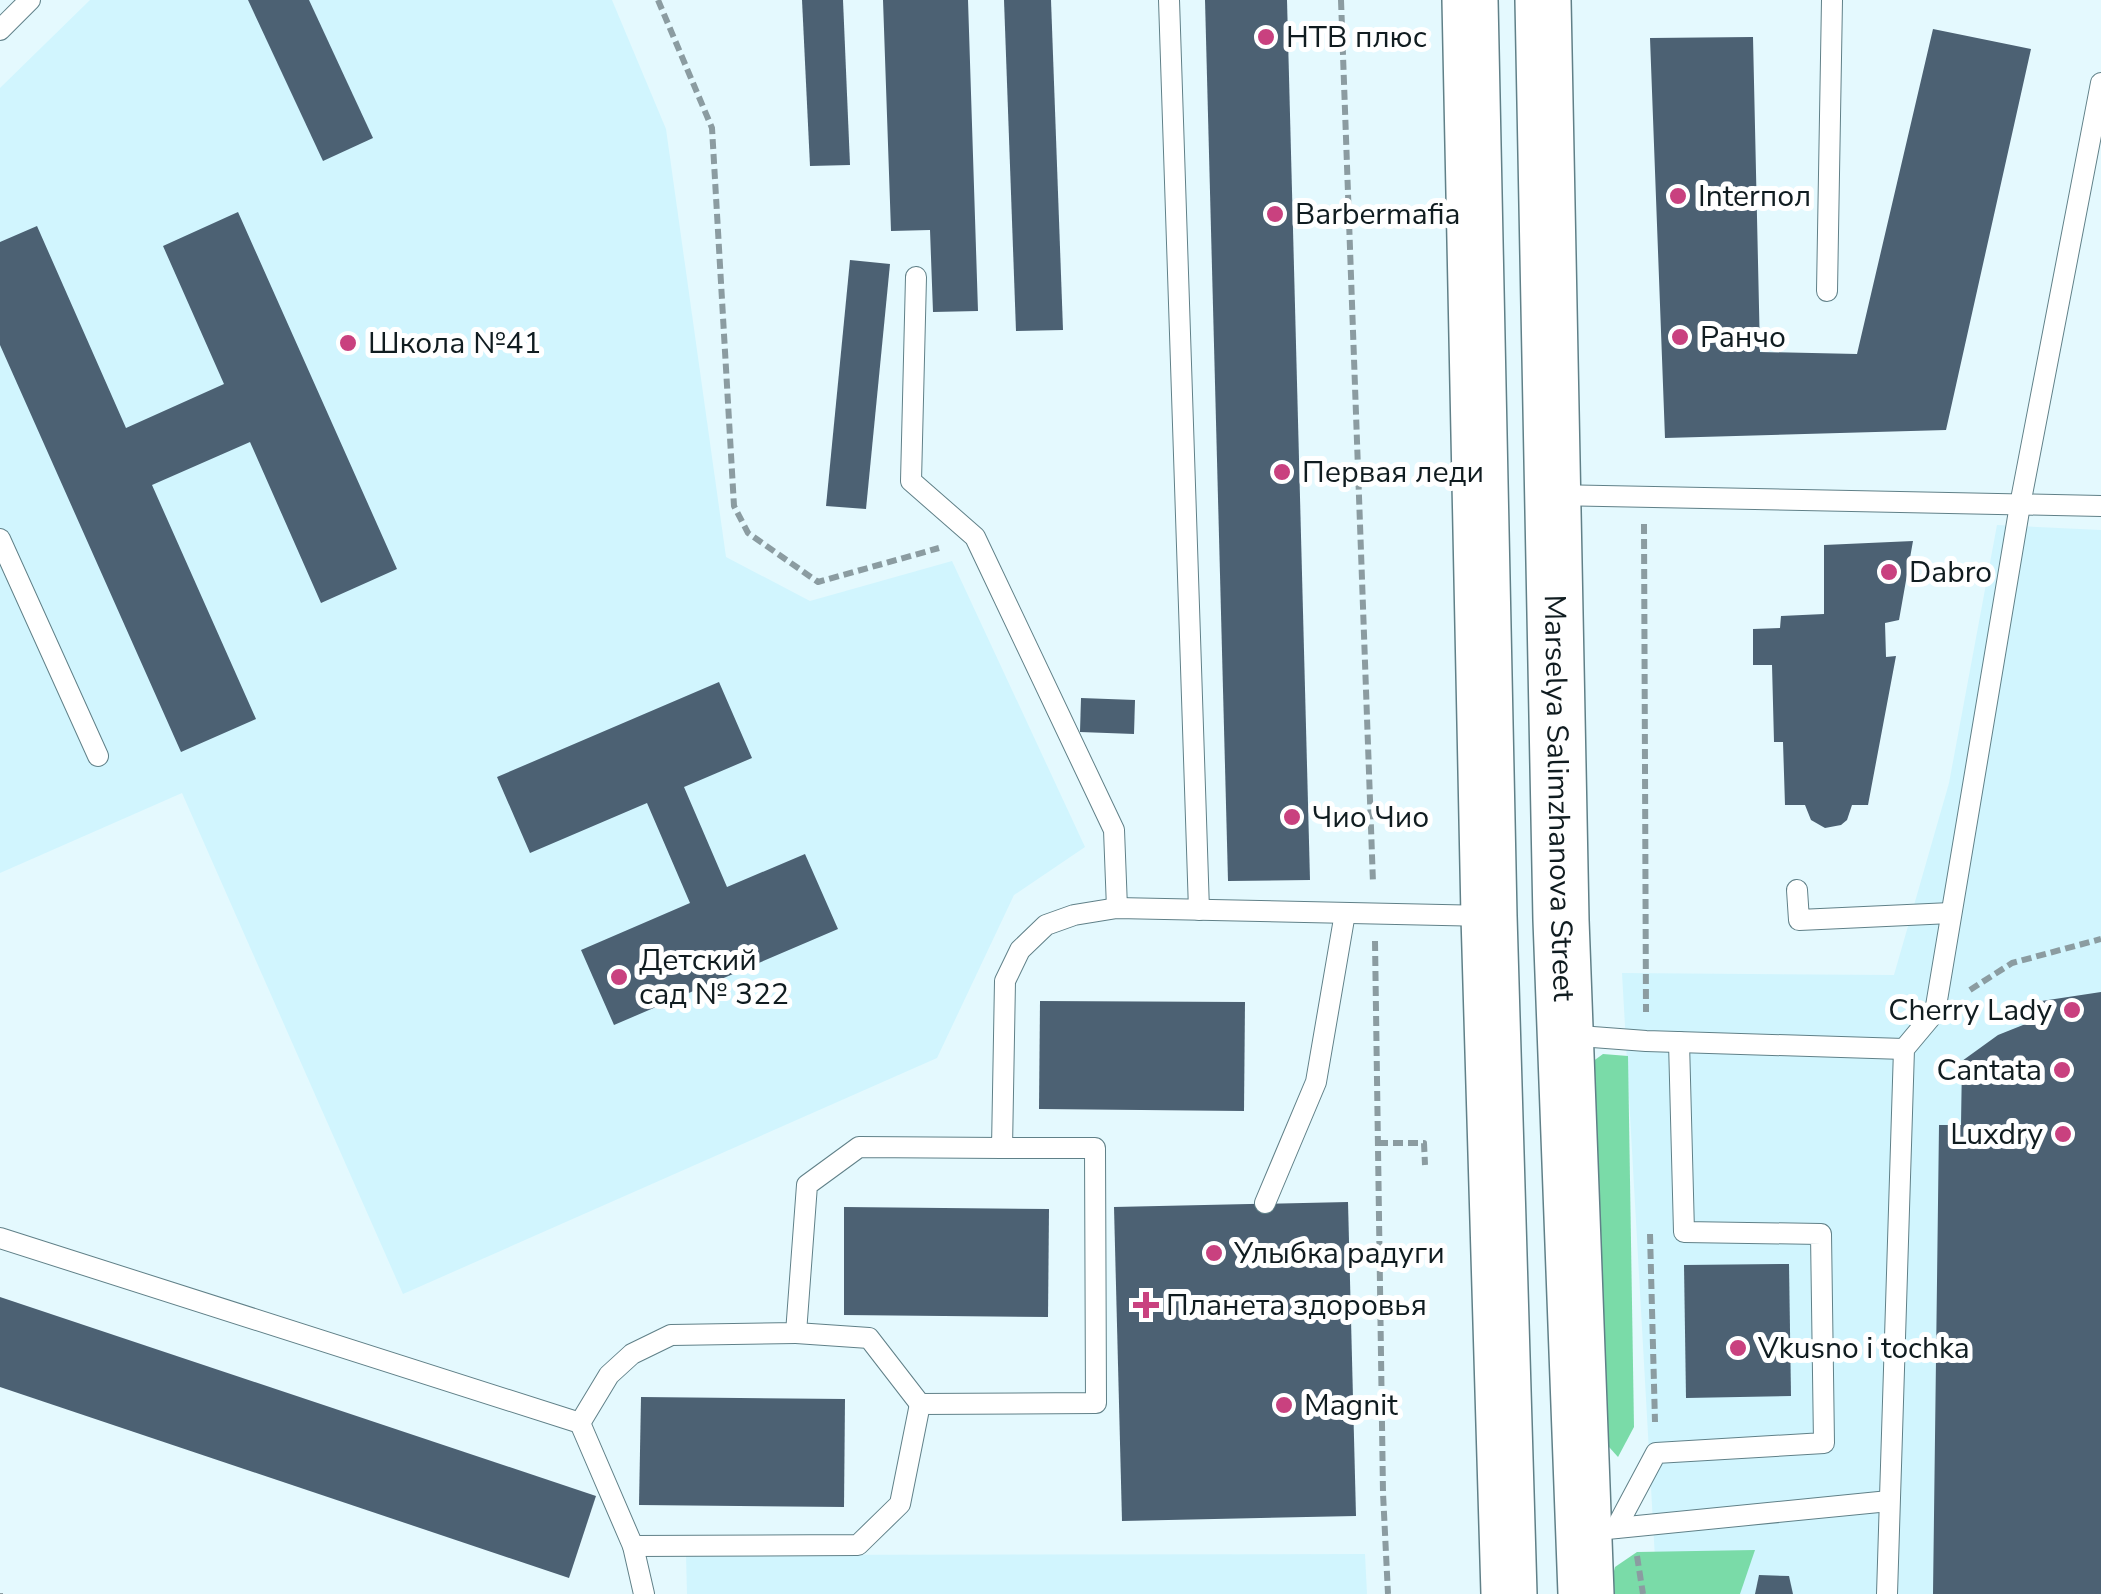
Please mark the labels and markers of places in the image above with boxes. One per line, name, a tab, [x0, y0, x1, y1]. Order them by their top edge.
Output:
place label: НТВ плюс	[1286, 17, 1427, 58]
marker: НТВ плюс	[1255, 26, 1277, 48]
place label: Interпол	[1698, 176, 1811, 217]
marker: Interпол	[1667, 185, 1689, 207]
place label: Barbermafia	[1295, 194, 1460, 235]
marker: Barbermafia	[1264, 203, 1286, 225]
place label: Ранчо	[1700, 317, 1786, 358]
place label: Школа №41	[368, 323, 542, 364]
marker: Ранчо	[1669, 326, 1691, 348]
marker: Школа №41	[337, 332, 359, 354]
place label: Первая леди	[1302, 452, 1484, 493]
marker: Первая леди	[1271, 461, 1293, 483]
place label: Dabro	[1909, 552, 1992, 593]
marker: Dabro	[1878, 561, 1900, 583]
place label: Чио Чио	[1312, 797, 1429, 838]
marker: Чио Чио	[1281, 806, 1303, 828]
place label: Детский сад № 322	[639, 940, 789, 1015]
marker: Детский сад № 322	[608, 966, 630, 988]
place label: Cherry Lady	[1888, 990, 2053, 1031]
marker: Cherry Lady	[2061, 999, 2083, 1021]
place label: Cantata	[1937, 1050, 2042, 1091]
marker: Cantata	[2051, 1059, 2073, 1081]
place label: Luxdry	[1950, 1114, 2044, 1155]
marker: Luxdry	[2052, 1123, 2074, 1145]
place label: Улыбка радуги	[1233, 1233, 1445, 1274]
marker: Улыбка радуги	[1203, 1242, 1225, 1264]
place label: Планета здоровья	[1166, 1285, 1427, 1326]
marker: Планета здоровья	[1135, 1294, 1157, 1316]
place label: Vkusno i tochka	[1757, 1328, 1970, 1369]
marker: Vkusno i tochka	[1727, 1337, 1749, 1359]
place label: Magnit	[1304, 1385, 1398, 1426]
marker: Magnit	[1273, 1394, 1295, 1416]

